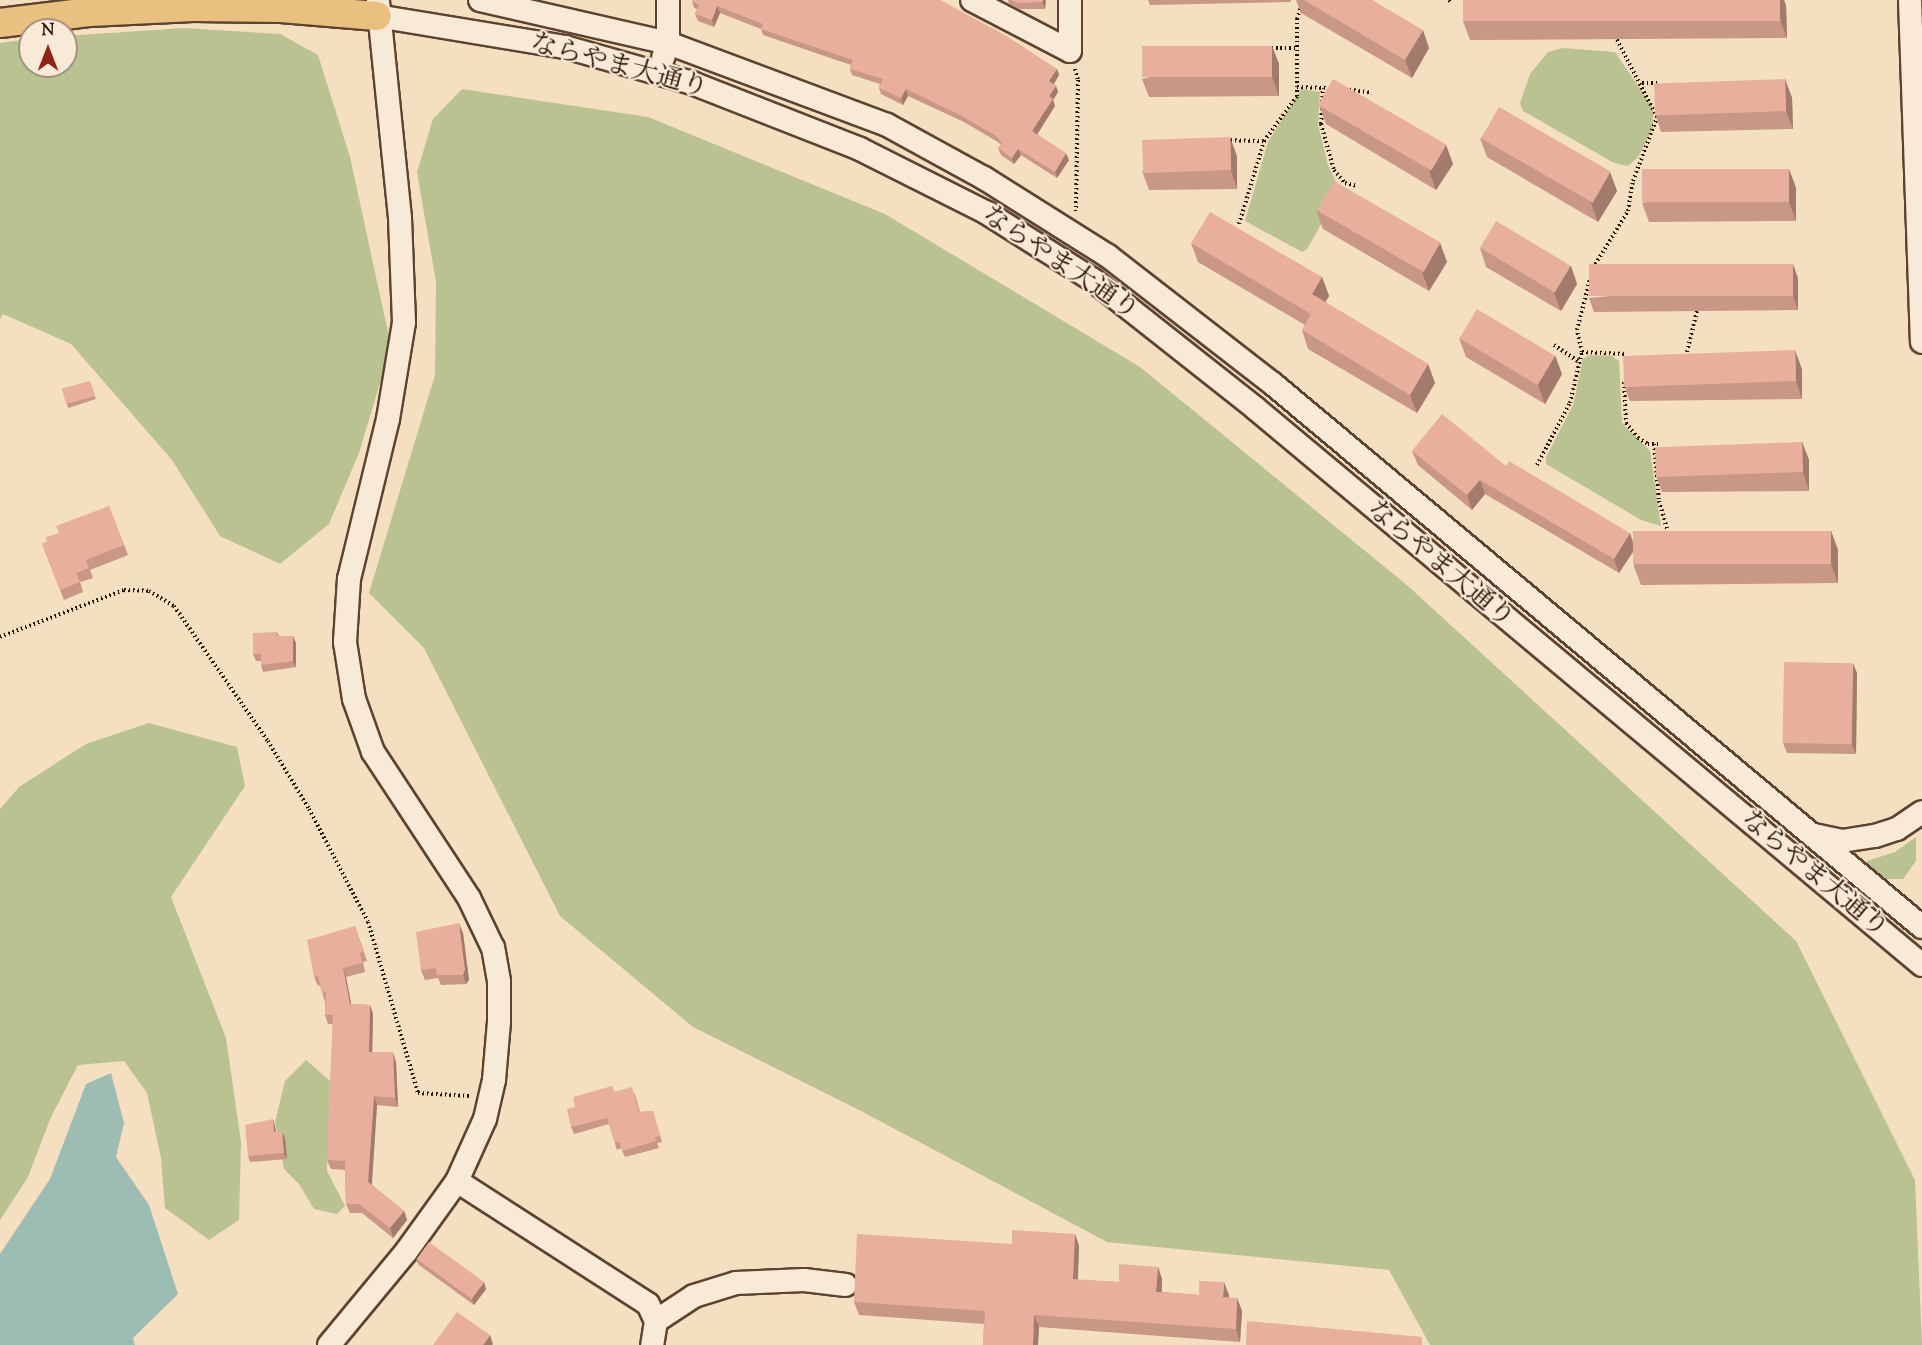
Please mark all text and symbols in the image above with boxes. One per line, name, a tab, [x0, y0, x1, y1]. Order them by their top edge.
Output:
north arrow	[18, 18, 78, 78]
text: N	[42, 20, 54, 43]
street label: ならやま大通り	[527, 28, 711, 106]
street label: ならやま大通り	[976, 200, 1144, 328]
street label: ならやま大通り	[1360, 495, 1520, 635]
street label: ならやま大通り	[1734, 805, 1894, 945]

